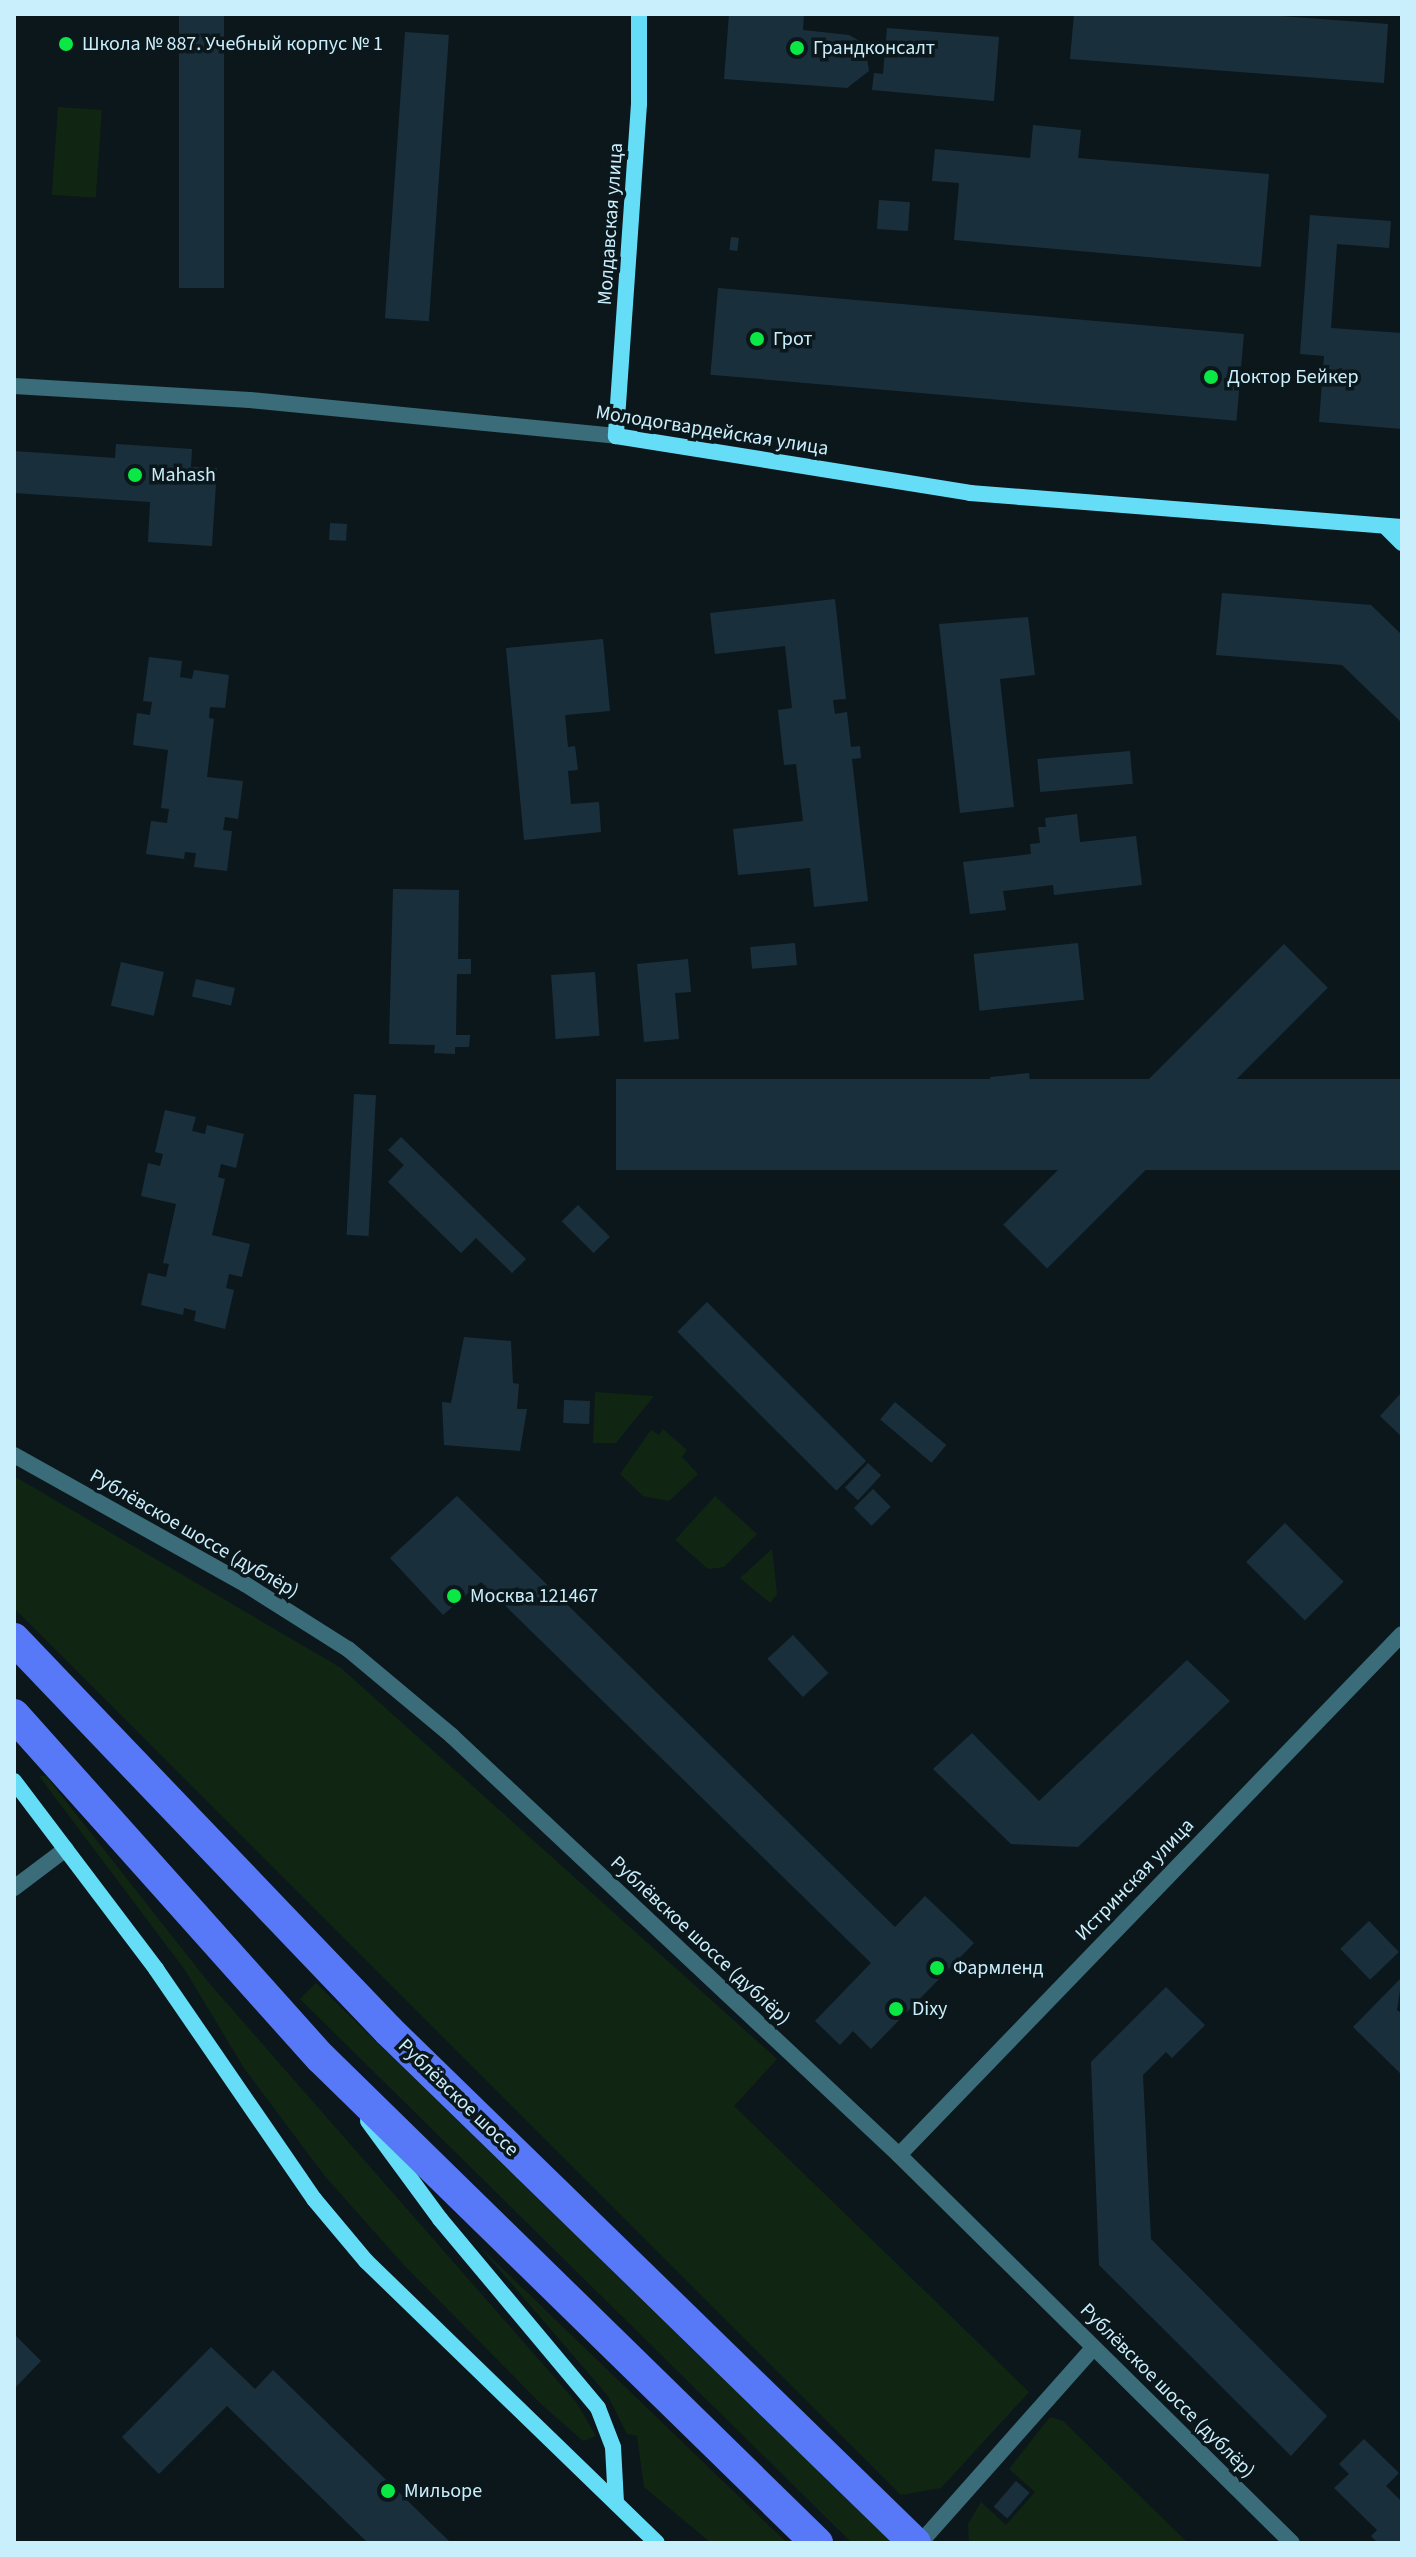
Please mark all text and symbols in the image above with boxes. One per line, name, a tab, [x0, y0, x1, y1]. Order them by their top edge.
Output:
place label: Школа № 887. Учебный корпус № 1	[82, 32, 383, 56]
marker: Школа № 887. Учебный корпус № 1	[57, 35, 75, 53]
place label: Грандконсалт	[813, 36, 935, 60]
marker: Грандконсалт	[788, 39, 806, 57]
street label: Молдавская улица	[593, 142, 629, 306]
place label: Грот	[773, 327, 813, 351]
marker: Грот	[748, 330, 766, 348]
place label: Доктор Бейкер	[1227, 365, 1359, 389]
marker: Доктор Бейкер	[1202, 368, 1220, 386]
street label: Молодогвардейская улица	[594, 401, 830, 461]
place label: Mahash	[151, 463, 216, 487]
marker: Mahash	[126, 466, 144, 484]
street label: Рублёвское шоссе (дублёр)	[85, 1464, 303, 1604]
place label: Москва 121467	[470, 1584, 598, 1608]
marker: Москва 121467	[445, 1587, 463, 1605]
street label: Истринская улица	[1071, 1814, 1199, 1946]
street label: Рублёвское шоссе (дублёр)	[605, 1851, 795, 2031]
place label: Фармленд	[953, 1956, 1044, 1980]
marker: Фармленд	[928, 1959, 946, 1977]
place label: Dixy	[912, 1997, 947, 2021]
marker: Dixy	[887, 2000, 905, 2018]
street label: Рублёвское шоссе	[393, 2034, 523, 2162]
street label: Рублёвское шоссе (дублёр)	[1075, 2299, 1259, 2483]
place label: Мильоре	[404, 2479, 482, 2503]
marker: Мильоре	[379, 2482, 397, 2500]

